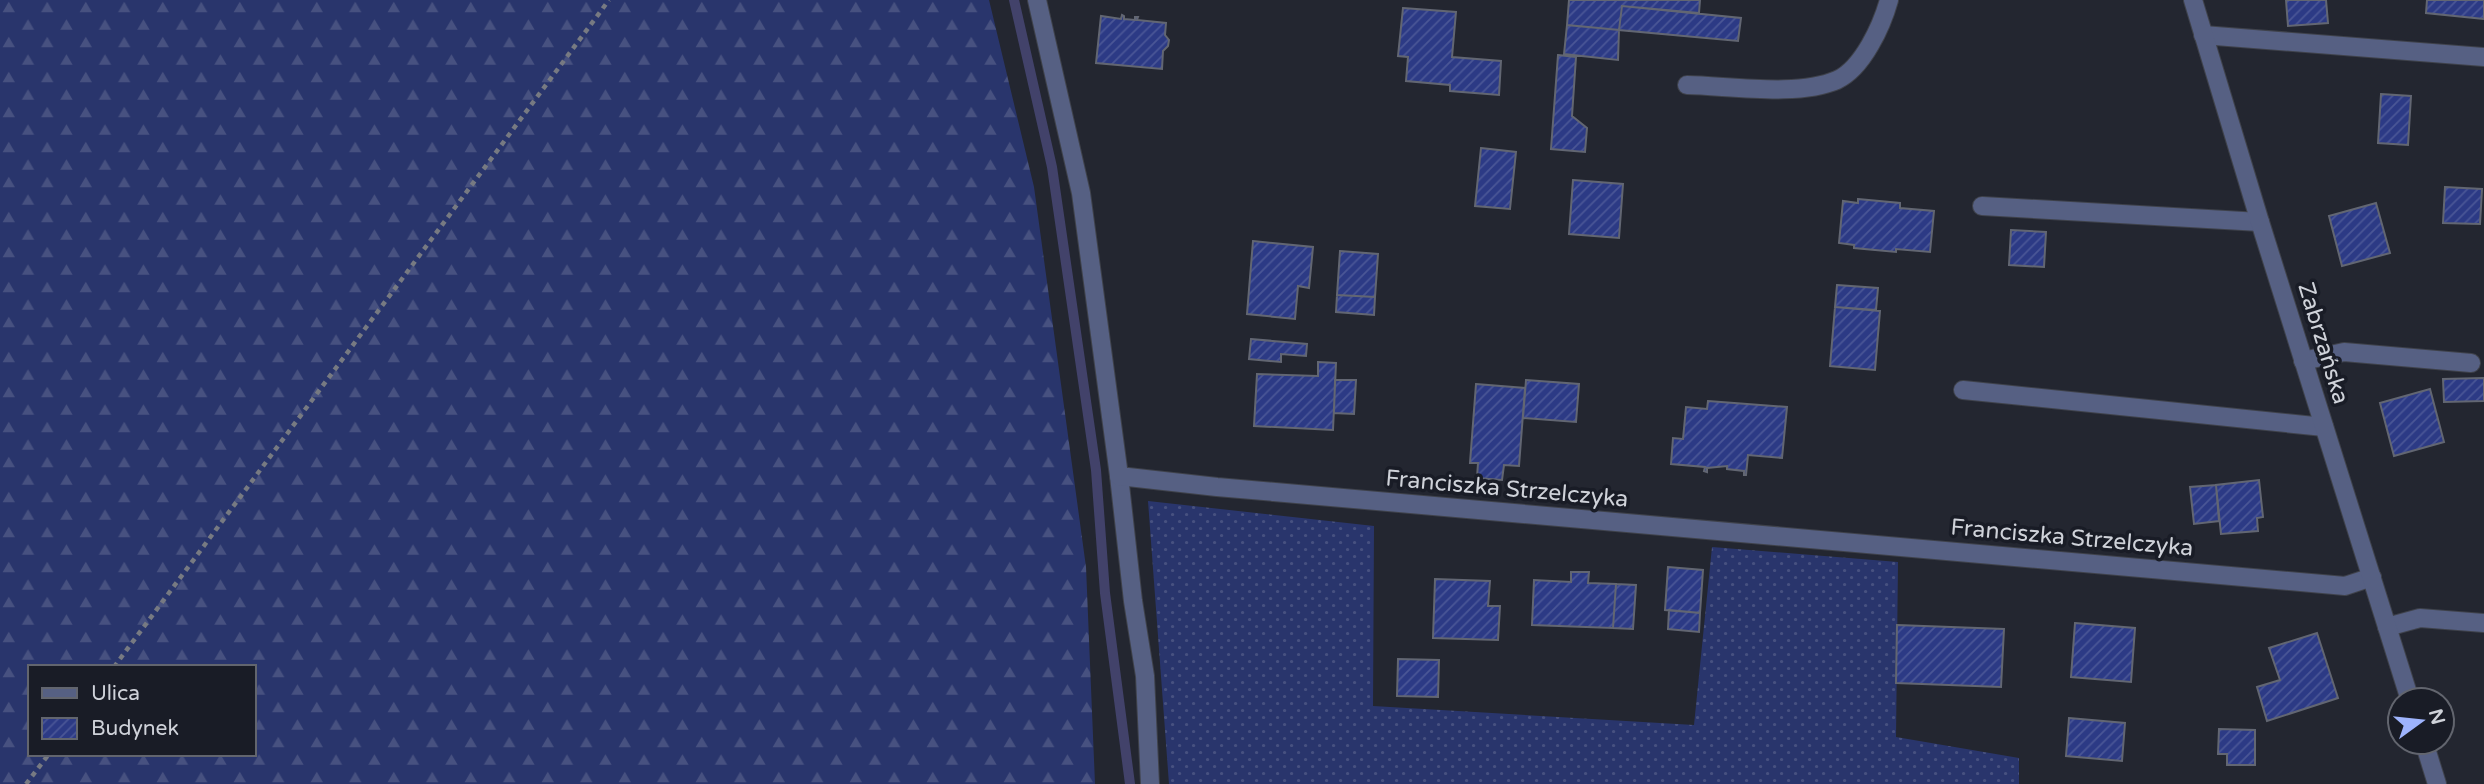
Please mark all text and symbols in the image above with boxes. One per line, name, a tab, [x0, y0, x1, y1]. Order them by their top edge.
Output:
street label: Zabrzańska	[2291, 279, 2355, 407]
street label: Franciszka Strzelczyka	[1384, 464, 1629, 514]
street label: Franciszka Strzelczyka	[1949, 513, 2194, 563]
legend	[28, 665, 256, 756]
text: Ulica	[91, 681, 140, 706]
north arrow	[2386, 686, 2456, 756]
text: N	[2424, 707, 2449, 727]
text: Budynek	[91, 716, 179, 741]

